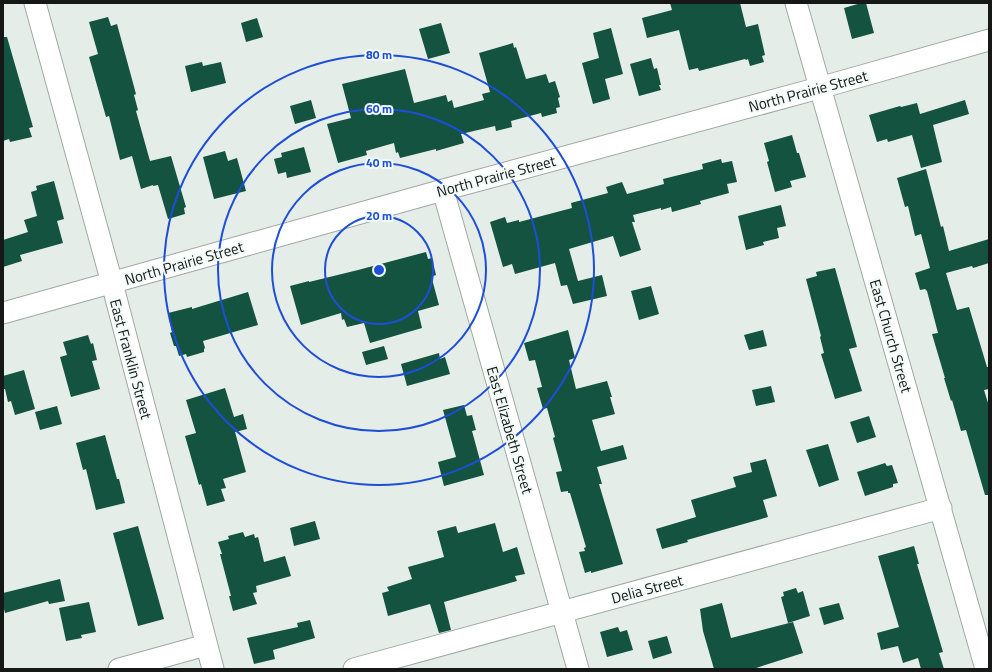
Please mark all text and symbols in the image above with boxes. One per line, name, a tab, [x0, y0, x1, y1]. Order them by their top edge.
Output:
text: 80 m	[366, 45, 392, 64]
street label: North Prairie Street	[746, 64, 871, 118]
text: 60 m	[366, 99, 392, 118]
street label: North Prairie Street	[434, 149, 559, 203]
text: 40 m	[366, 153, 392, 172]
text: 20 m	[366, 206, 392, 225]
street label: North Prairie Street	[122, 235, 247, 291]
centre of rings	[372, 263, 386, 277]
street label: East Church Street	[864, 277, 918, 396]
street label: East Franklin Street	[104, 296, 158, 422]
street label: East Elizabeth Street	[481, 364, 539, 497]
street label: Delia Street	[609, 568, 686, 610]

